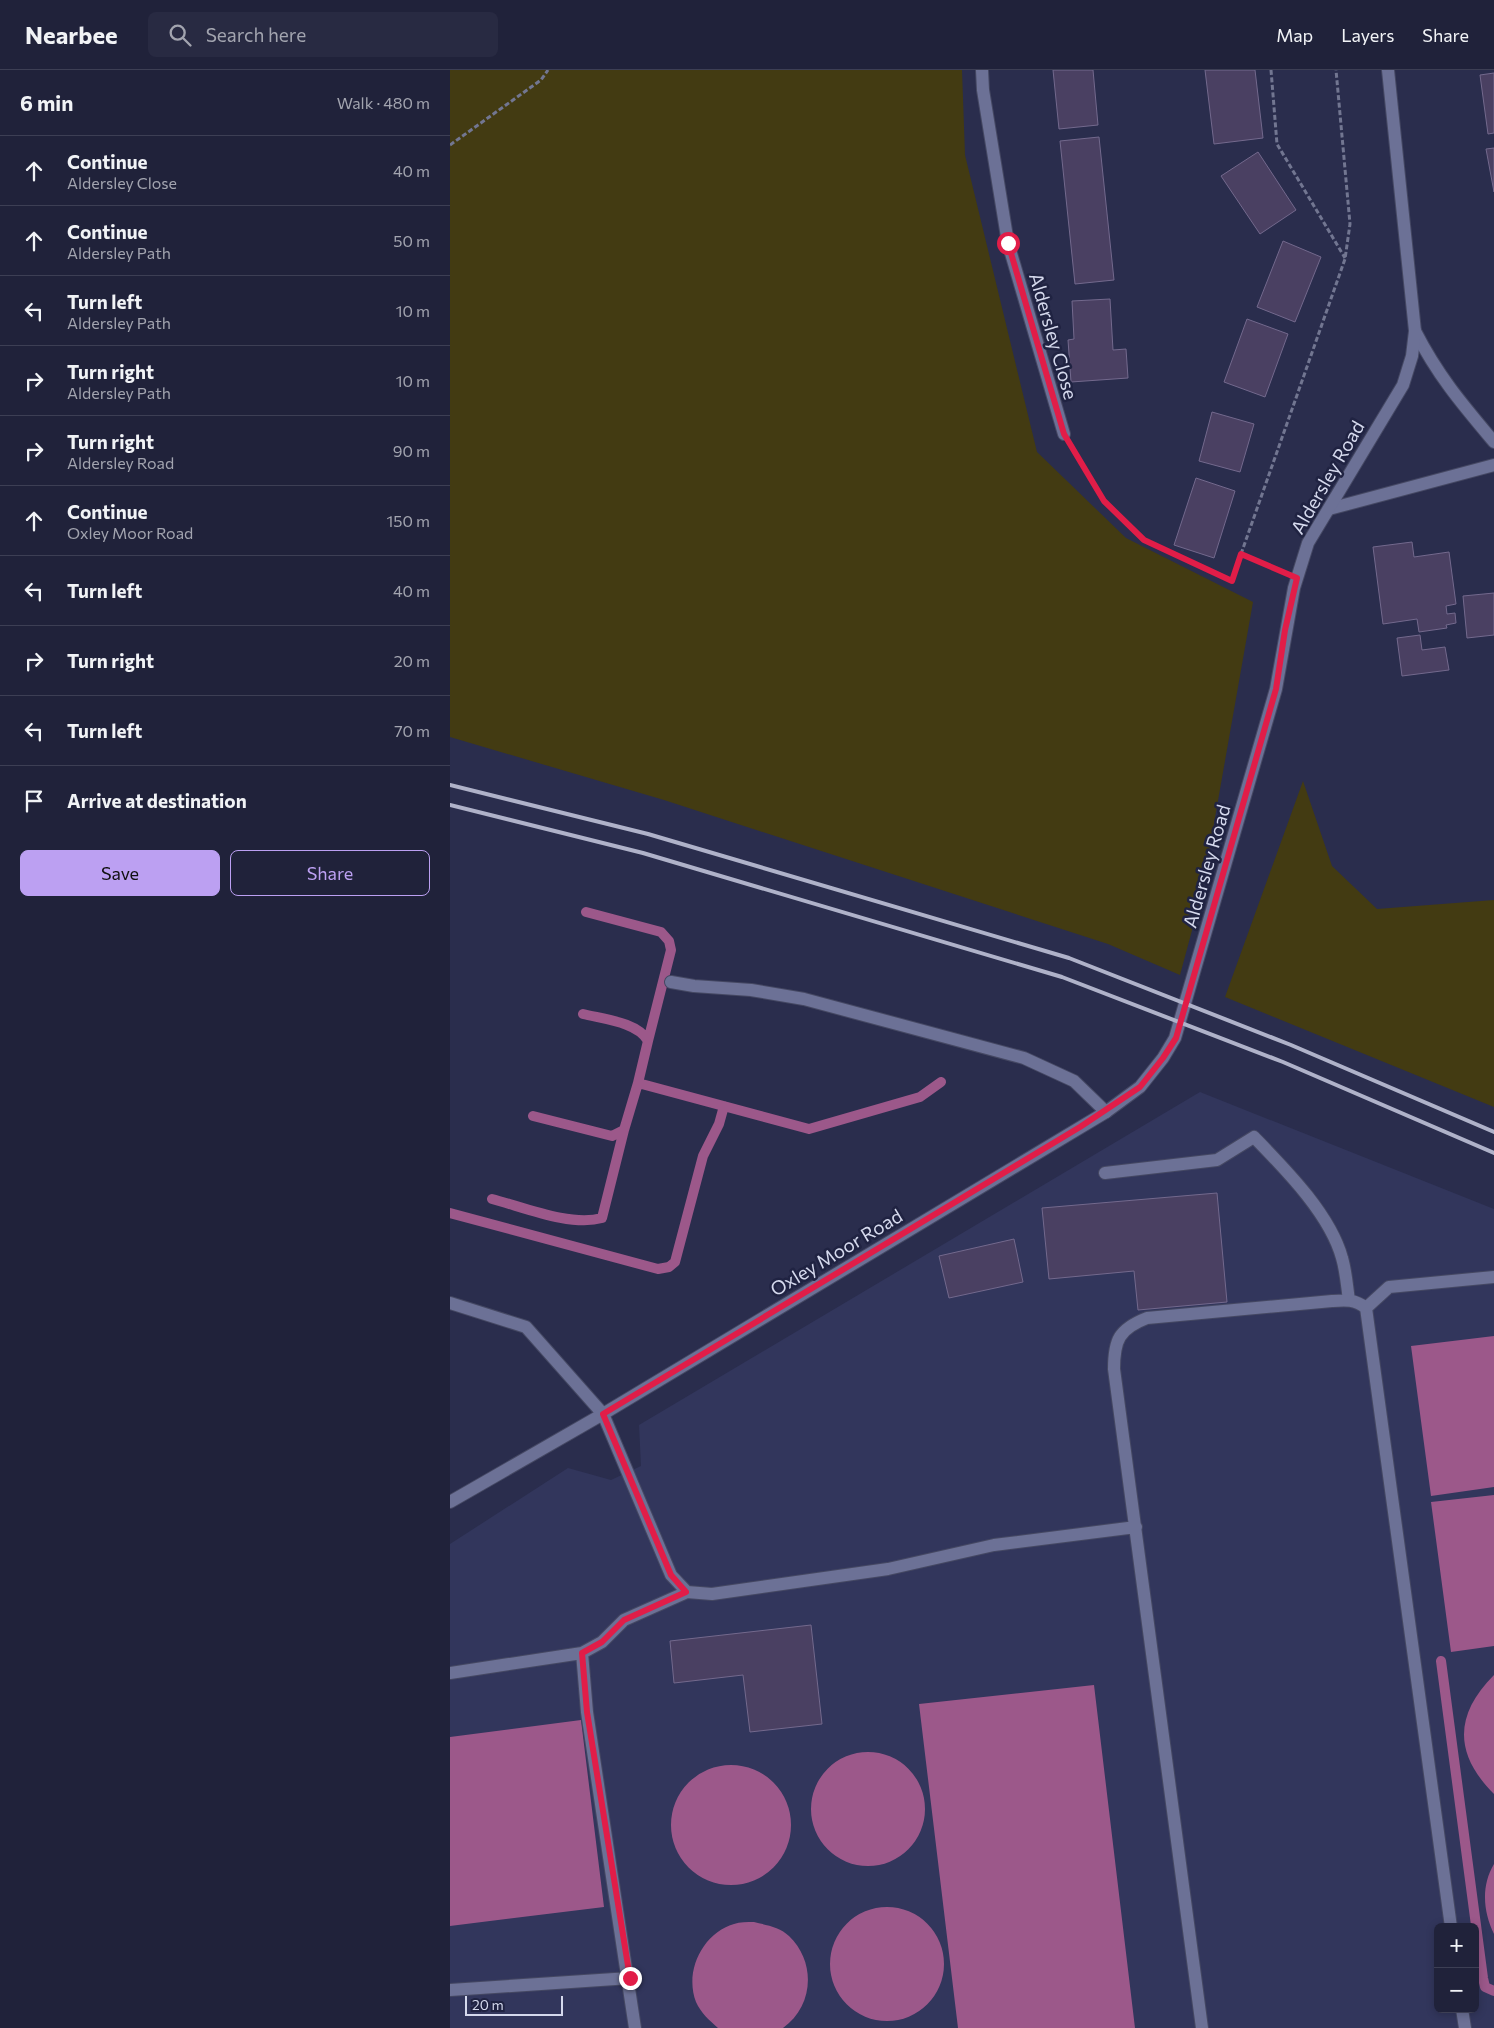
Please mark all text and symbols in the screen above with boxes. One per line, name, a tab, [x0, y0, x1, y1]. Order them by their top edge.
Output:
search box	[148, 12, 498, 57]
text: Nearbee	[25, 20, 118, 49]
icon: search	[166, 21, 194, 49]
text: Search here	[206, 23, 306, 46]
text: Map	[1276, 24, 1313, 46]
text: Layers	[1341, 24, 1394, 46]
text: Share	[1422, 24, 1469, 46]
text: 6 min	[20, 90, 73, 115]
text: Walk · 480 m	[337, 93, 430, 112]
text: Continue	[67, 150, 147, 173]
icon: ahead	[20, 157, 48, 185]
text: 40 m	[393, 161, 430, 180]
text: Aldersley Close	[67, 173, 177, 192]
text: Continue	[67, 220, 147, 243]
icon: ahead	[20, 227, 48, 255]
text: 50 m	[393, 231, 430, 250]
route start	[997, 232, 1020, 255]
text: Aldersley Path	[67, 243, 171, 262]
street label: Aldersley Close	[1025, 270, 1083, 402]
text: Turn left	[67, 290, 142, 313]
icon: left	[20, 297, 48, 325]
text: 10 m	[396, 301, 430, 320]
text: Aldersley Path	[67, 313, 171, 332]
text: Turn right	[67, 360, 154, 383]
icon: right	[20, 367, 48, 395]
text: 10 m	[396, 371, 430, 390]
text: Aldersley Path	[67, 383, 171, 402]
street label: Aldersley Road	[1285, 416, 1369, 538]
text: Turn right	[67, 430, 154, 453]
icon: right	[20, 437, 48, 465]
text: 90 m	[393, 441, 430, 460]
text: Aldersley Road	[67, 453, 174, 472]
text: Continue	[67, 500, 147, 523]
icon: ahead	[20, 507, 48, 535]
text: 150 m	[387, 511, 430, 530]
text: Oxley Moor Road	[67, 523, 193, 542]
icon: left	[20, 577, 48, 605]
text: Turn left	[67, 579, 142, 602]
text: 40 m	[393, 581, 430, 600]
icon: right	[20, 647, 48, 675]
text: Turn right	[67, 649, 154, 672]
text: 20 m	[394, 651, 430, 670]
icon: left	[20, 717, 48, 745]
text: Turn left	[67, 719, 142, 742]
text: 70 m	[394, 721, 430, 740]
icon: arrive	[20, 787, 48, 815]
text: Arrive at destination	[67, 789, 247, 812]
street label: Aldersley Road	[1177, 802, 1235, 930]
button: Save	[20, 850, 220, 896]
button: Share	[230, 850, 430, 896]
street label: Oxley Moor Road	[766, 1204, 906, 1300]
map controls	[1434, 1923, 1479, 2013]
button: +	[1434, 1923, 1479, 1968]
route end	[619, 1967, 642, 1990]
button: −	[1434, 1968, 1479, 2013]
scale bar	[465, 1993, 562, 2016]
text: 20 m	[472, 1996, 504, 2013]

